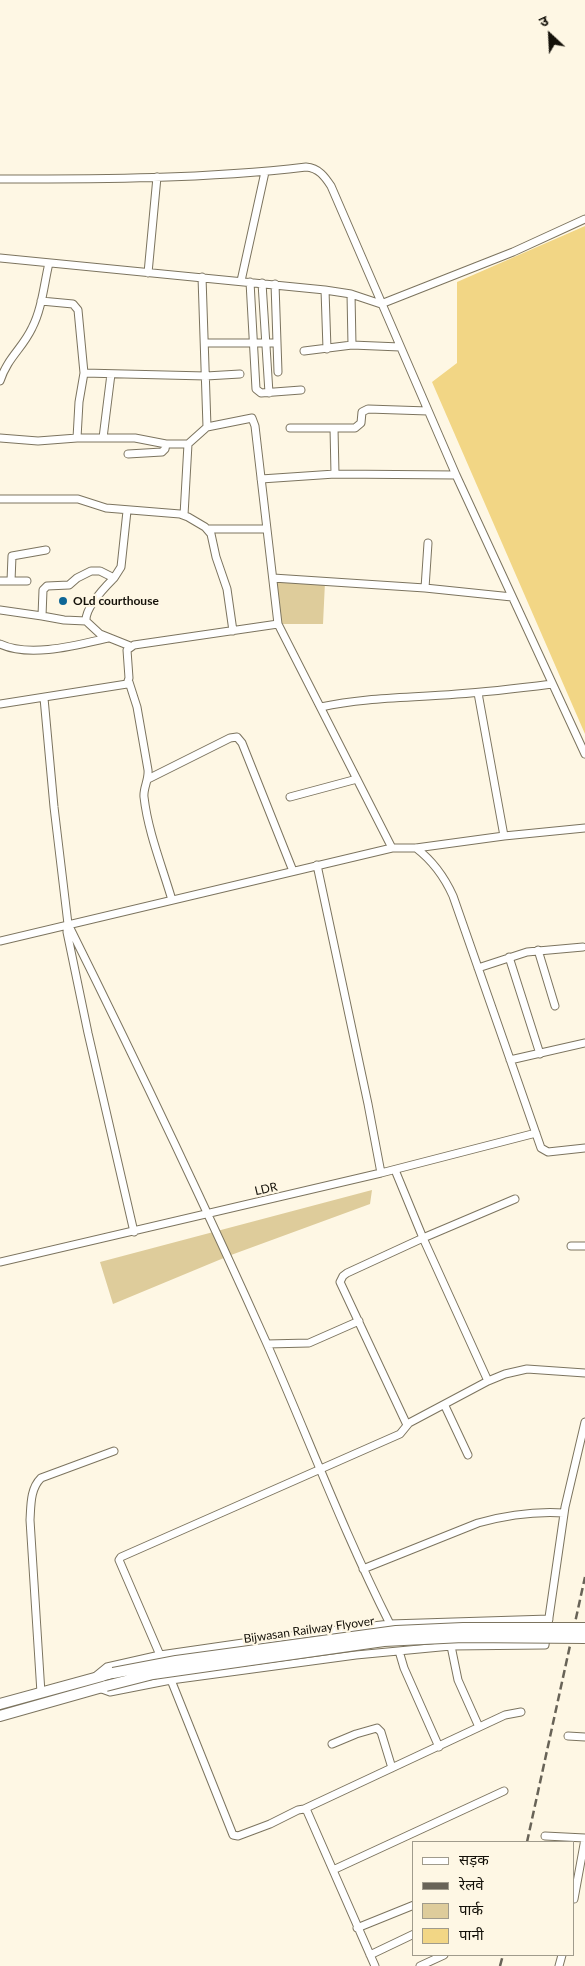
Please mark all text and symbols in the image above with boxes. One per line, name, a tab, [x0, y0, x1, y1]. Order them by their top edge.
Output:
north arrow	[525, 10, 575, 60]
text: उ	[536, 12, 551, 30]
place label: OLd courthouse	[73, 594, 159, 608]
marker: OLd courthouse	[57, 595, 69, 607]
street label: LDR	[253, 1179, 279, 1199]
street label: Bijwasan Railway Flyover	[243, 1614, 375, 1646]
legend	[412, 1841, 575, 1956]
text: सड़क	[459, 1850, 489, 1868]
text: रेलवे	[459, 1875, 484, 1893]
text: पार्क	[459, 1900, 483, 1918]
text: पानी	[459, 1925, 484, 1943]

